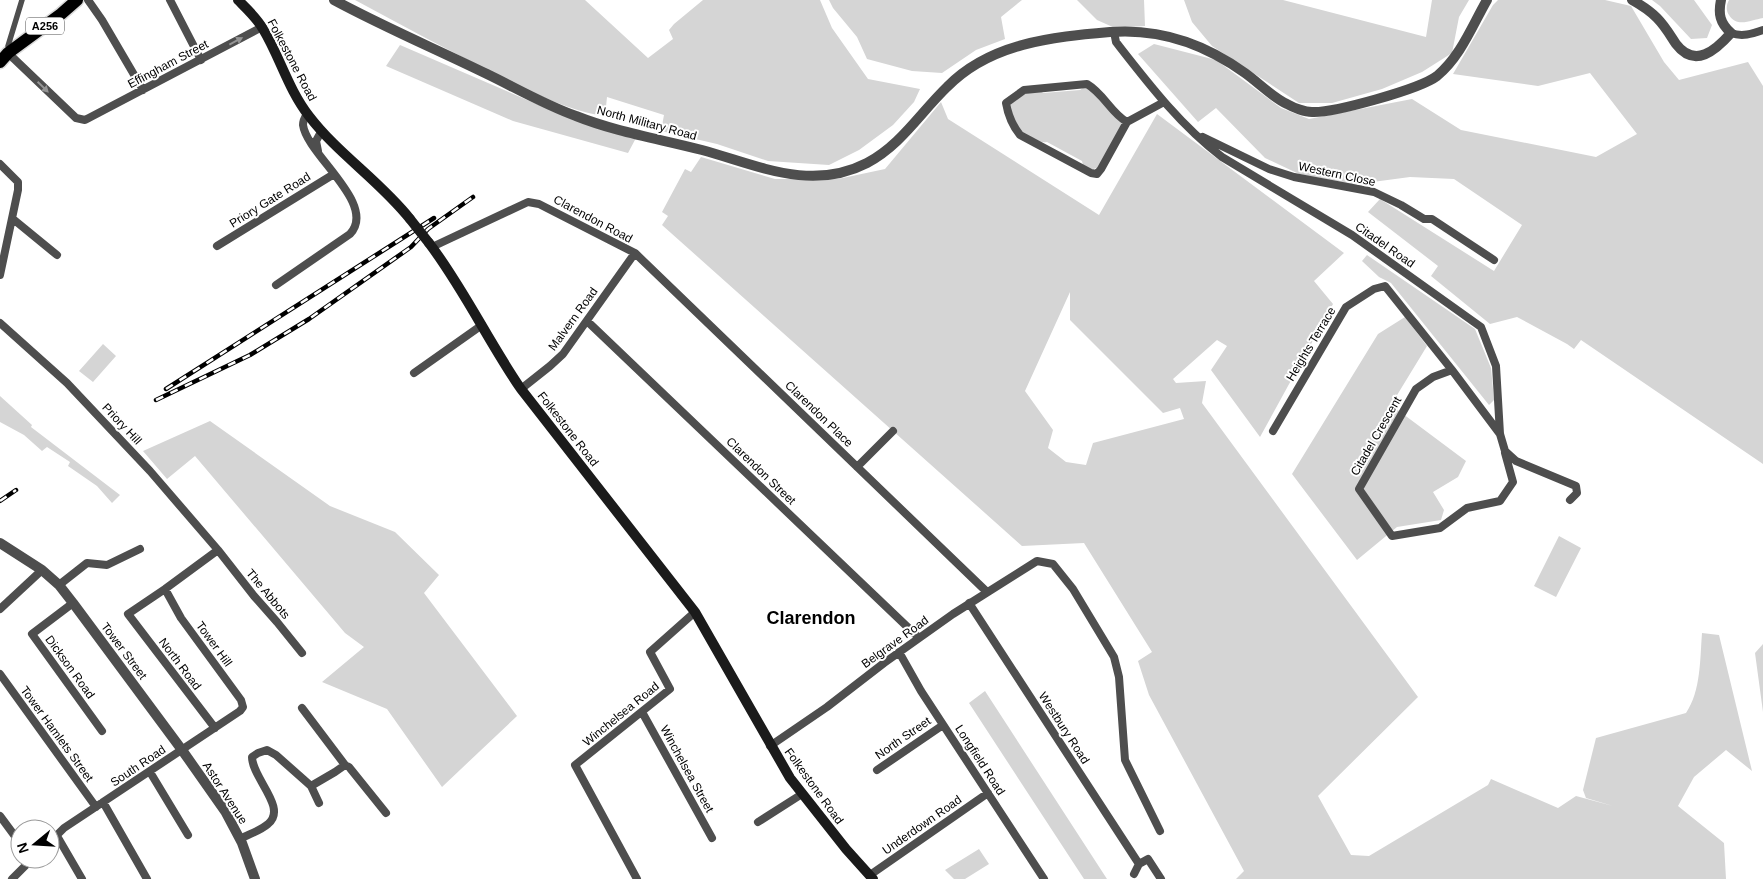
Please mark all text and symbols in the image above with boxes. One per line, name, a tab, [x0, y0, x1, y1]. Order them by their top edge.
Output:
street label: Folkestone Road	[265, 17, 319, 103]
road number: A256	[26, 18, 64, 34]
street label: Effingham Street	[125, 37, 211, 91]
one-way arrow	[229, 37, 244, 45]
one-way arrow	[37, 81, 49, 93]
street label: North Military Road	[596, 103, 698, 143]
street label: Western Close	[1297, 159, 1377, 189]
street label: Priory Gate Road	[227, 169, 313, 231]
street label: Clarendon Road	[551, 192, 635, 246]
street label: Citadel Road	[1353, 219, 1417, 271]
street label: Malvern Road	[545, 285, 601, 353]
street label: Heights Terrace	[1283, 304, 1339, 384]
street label: Clarendon Place	[782, 378, 856, 450]
street label: Folkestone Road	[535, 389, 601, 469]
street label: Citadel Crescent	[1348, 394, 1405, 478]
street label: Priory Hill	[99, 400, 145, 448]
street label: Clarendon Street	[724, 434, 799, 508]
street label: The Abbots	[243, 566, 293, 622]
district label: Clarendon	[766, 608, 856, 628]
street label: Belgrave Road	[859, 613, 931, 671]
street label: Tower Hill	[193, 619, 235, 669]
street label: Tower Street	[98, 620, 150, 683]
street label: Dickson Road	[42, 633, 98, 701]
street label: North Road	[156, 635, 204, 693]
street label: Winchelsea Road	[580, 679, 662, 749]
street label: Tower Hamlets Street	[18, 683, 97, 785]
street label: Westbury Road	[1036, 690, 1092, 766]
street label: North Street	[872, 713, 934, 762]
street label: Longfield Road	[952, 722, 1008, 798]
street label: Winchelsea Street	[657, 723, 717, 816]
street label: South Road	[108, 742, 168, 790]
street label: Folkestone Road	[782, 745, 846, 827]
street label: Astor Avenue	[200, 759, 250, 827]
street label: Underdown Road	[880, 792, 964, 858]
north arrow	[10, 819, 60, 869]
text: N	[13, 841, 32, 855]

